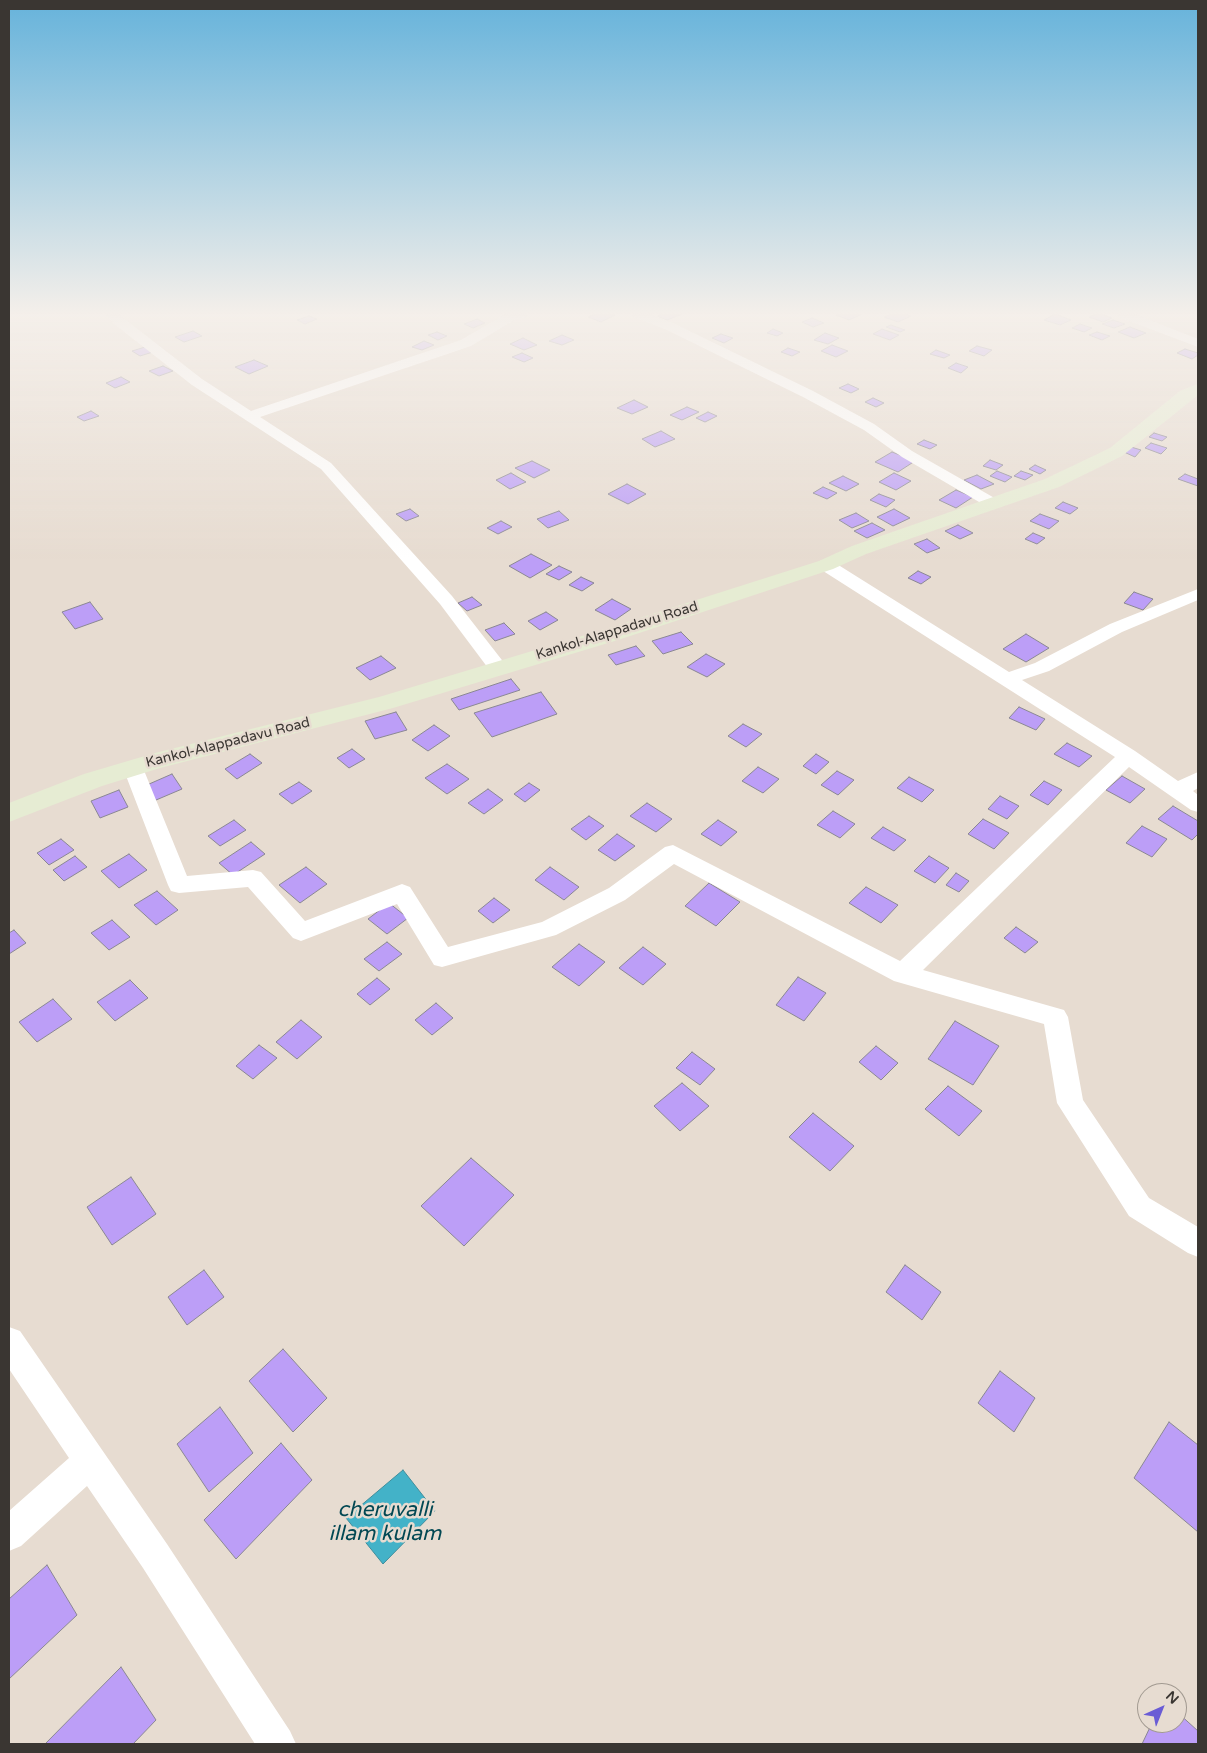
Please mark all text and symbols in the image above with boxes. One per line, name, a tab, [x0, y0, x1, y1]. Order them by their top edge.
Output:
street label: Kankol-Alappadavu Road	[534, 598, 700, 664]
street label: Kankol-Alappadavu Road	[144, 714, 312, 772]
water label: cheruvalli illam kulam	[329, 1497, 441, 1547]
north arrow	[1137, 1683, 1187, 1733]
text: N	[1162, 1688, 1182, 1708]

